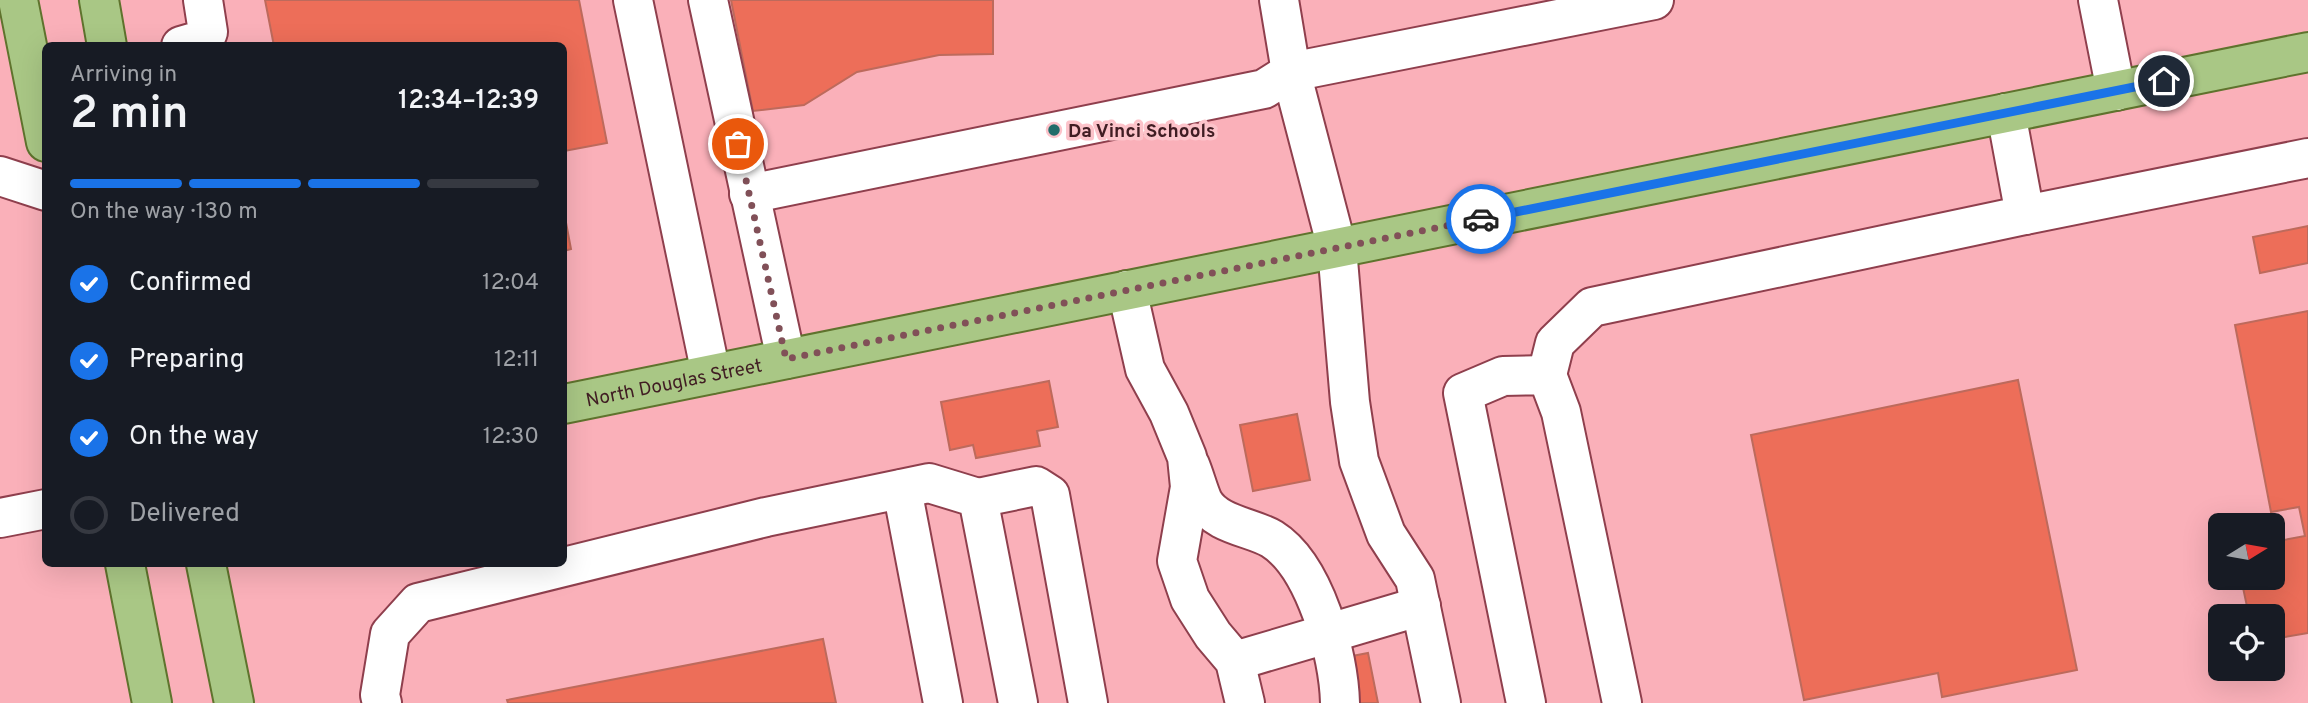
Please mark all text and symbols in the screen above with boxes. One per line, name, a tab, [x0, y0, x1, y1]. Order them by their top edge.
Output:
pin	[2134, 51, 2194, 111]
text: Arriving in	[70, 61, 177, 90]
icon: home	[2145, 62, 2183, 100]
text: 12:34–12:39	[398, 85, 539, 118]
text: 2 min	[70, 86, 189, 145]
pin	[708, 114, 768, 174]
place label: Da Vinci Schools	[1068, 120, 1215, 144]
marker: Da Vinci Schools	[1046, 122, 1062, 138]
icon: bag	[719, 125, 757, 163]
courier	[1446, 184, 1516, 254]
text: On the way · 130 m	[70, 198, 258, 227]
icon: car	[1462, 200, 1500, 238]
icon: check	[70, 265, 108, 303]
text: Confirmed	[129, 267, 252, 300]
text: 12:04	[482, 269, 539, 298]
icon: check	[70, 342, 108, 380]
text: Preparing	[129, 344, 244, 377]
text: 12:11	[494, 346, 539, 375]
street label: North Douglas Street	[584, 354, 764, 413]
icon: check	[70, 419, 108, 457]
text: On the way	[129, 421, 259, 454]
text: 12:30	[483, 423, 539, 452]
text: Delivered	[129, 498, 240, 531]
north arrow	[2208, 513, 2286, 590]
map controls	[2208, 513, 2285, 681]
button: locate	[2208, 604, 2285, 681]

